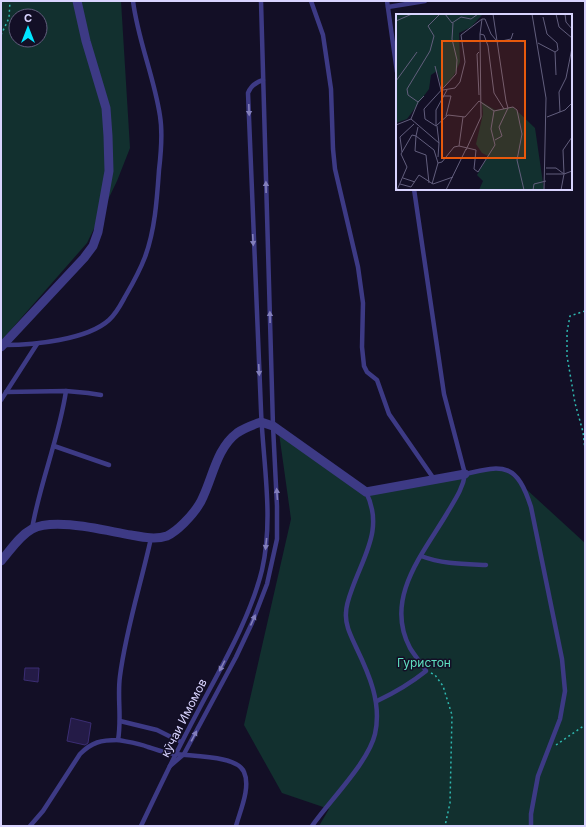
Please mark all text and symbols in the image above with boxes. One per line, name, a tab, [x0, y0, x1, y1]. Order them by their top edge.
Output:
north arrow	[8, 8, 48, 48]
text: С	[24, 11, 32, 25]
inset map	[396, 14, 572, 190]
one-way arrow	[245, 104, 252, 116]
one-way arrow	[263, 180, 269, 193]
one-way arrow	[250, 234, 257, 246]
one-way arrow	[267, 310, 273, 323]
one-way arrow	[256, 364, 262, 377]
one-way arrow	[273, 488, 280, 500]
one-way arrow	[263, 538, 270, 550]
one-way arrow	[250, 615, 256, 626]
park label: Гуристон	[397, 655, 451, 670]
one-way arrow	[219, 660, 225, 672]
street label: кӯчаи Имомов	[157, 676, 210, 760]
one-way arrow	[191, 731, 197, 742]

